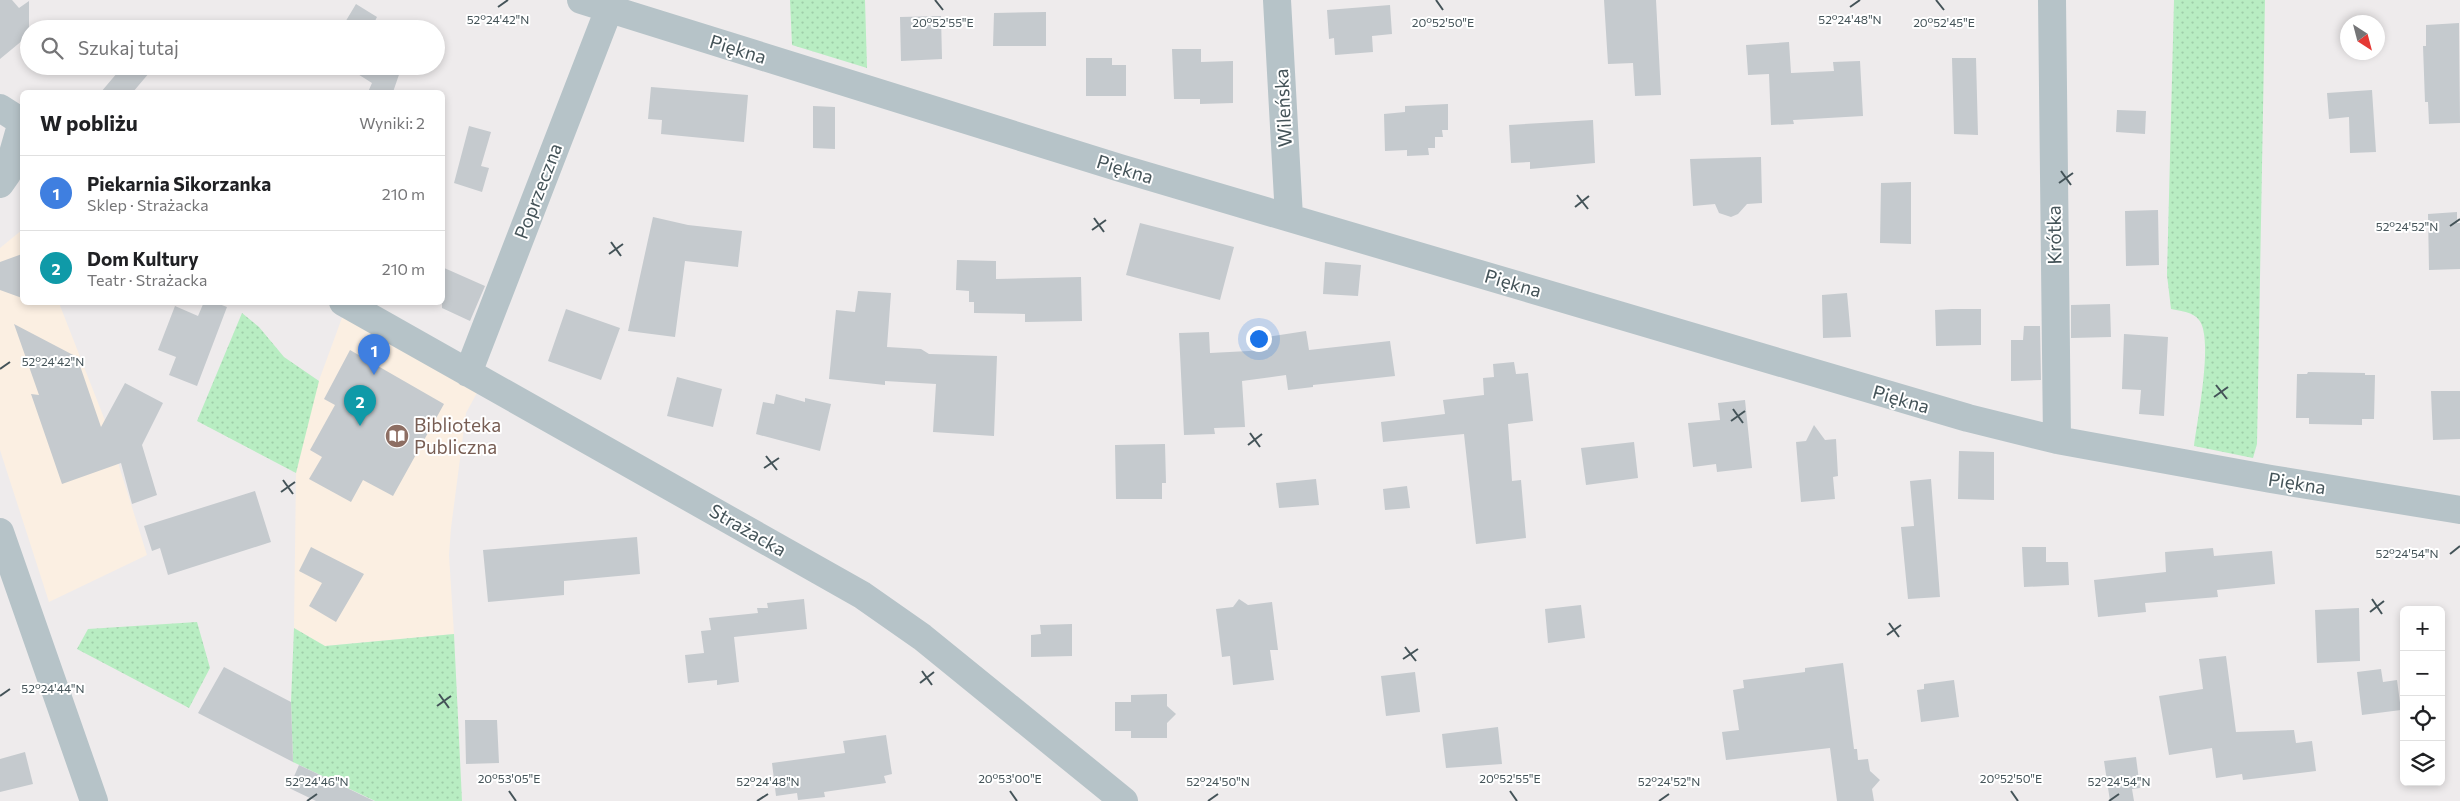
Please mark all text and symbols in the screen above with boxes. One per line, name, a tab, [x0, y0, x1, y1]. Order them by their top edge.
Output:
text: 52°24'42"N	[467, 12, 529, 26]
text: 52°24'48"N	[1818, 12, 1882, 26]
text: 20°52'55"E	[912, 15, 974, 29]
text: 20°52'50"E	[1412, 15, 1474, 29]
text: 20°52'45"E	[1913, 15, 1975, 29]
north arrow	[2340, 15, 2385, 60]
search box	[20, 20, 445, 75]
street label: Piękna	[707, 29, 769, 68]
icon: search	[38, 34, 66, 62]
text: Szukaj tutaj	[78, 36, 179, 59]
street label: Wileńska	[1269, 68, 1296, 148]
text: W pobliżu	[40, 110, 138, 135]
text: Wyniki: 2	[359, 113, 425, 132]
street label: Poprzeczna	[509, 140, 566, 242]
street label: Piękna	[1094, 149, 1156, 188]
text: Piekarnia Sikorzanka	[87, 172, 271, 195]
text: 1	[52, 184, 60, 203]
text: 210 m	[382, 184, 425, 203]
text: Sklep · Strażacka	[87, 195, 209, 214]
street label: Krótka	[2041, 205, 2066, 265]
text: 52°24'52"N	[2376, 219, 2438, 233]
text: Dom Kultury	[87, 247, 199, 270]
text: 2	[51, 259, 61, 278]
text: 210 m	[382, 259, 425, 278]
street label: Piękna	[1482, 263, 1544, 302]
text: Teatr · Strażacka	[87, 270, 207, 289]
your location	[1246, 326, 1272, 352]
pin: 1	[358, 334, 390, 375]
text: 52°24'42"N	[22, 354, 84, 368]
street label: Piękna	[1870, 379, 1932, 418]
pin: 2	[344, 385, 376, 426]
place label: Biblioteka Publiczna	[414, 413, 501, 458]
library icon: Biblioteka Publiczna	[384, 423, 410, 449]
street label: Piękna	[2267, 467, 2327, 498]
street label: Strażacka	[706, 498, 791, 561]
text: 52°24'54"N	[2376, 546, 2438, 560]
map controls	[2400, 606, 2445, 786]
button: +	[2400, 606, 2445, 651]
button: −	[2400, 651, 2445, 696]
text: 52°24'44"N	[21, 681, 85, 695]
button: locate	[2400, 696, 2445, 741]
button: layers	[2400, 741, 2445, 786]
text: 20°53'05"E	[478, 771, 540, 785]
text: 20°53'00"E	[978, 771, 1042, 785]
text: 20°52'55"E	[1479, 771, 1541, 785]
text: 20°52'50"E	[1980, 771, 2042, 785]
text: 52°24'46"N	[285, 774, 349, 788]
text: 52°24'48"N	[736, 774, 800, 788]
text: 52°24'50"N	[1186, 774, 1250, 788]
text: 52°24'52"N	[1638, 774, 1700, 788]
text: 52°24'54"N	[2088, 774, 2150, 788]

